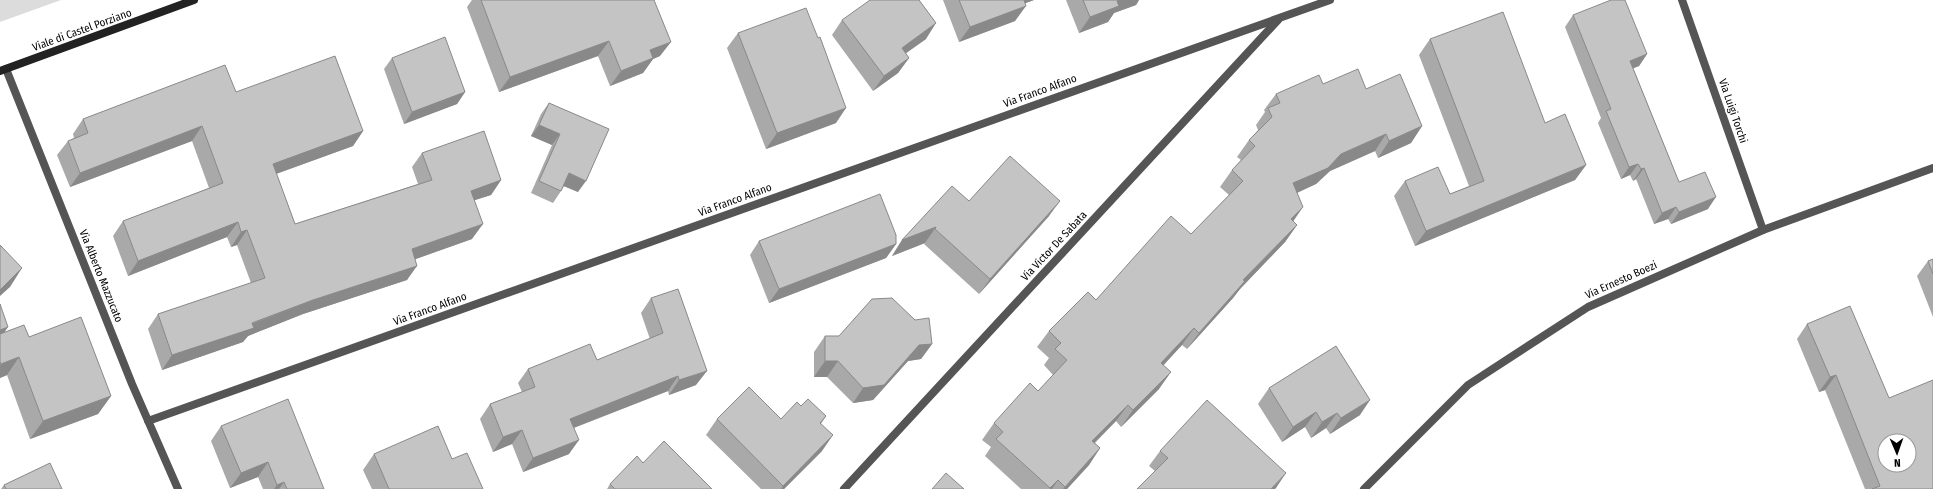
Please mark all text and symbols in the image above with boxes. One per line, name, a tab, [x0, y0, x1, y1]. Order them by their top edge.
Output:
street label: Viale di Castel Porziano	[31, 6, 134, 54]
street label: Via Franco Alfano	[1002, 72, 1079, 110]
street label: Via Luigi Torchi	[1716, 77, 1750, 145]
street label: Via Franco Alfano	[697, 181, 774, 219]
street label: Via Victor De Sabata	[1018, 209, 1090, 283]
street label: Via Alberto Mazzucato	[76, 228, 126, 324]
street label: Via Ernesto Boezi	[1583, 258, 1659, 302]
street label: Via Franco Alfano	[392, 290, 469, 328]
north arrow	[1877, 433, 1917, 473]
text: N	[1894, 456, 1901, 469]

